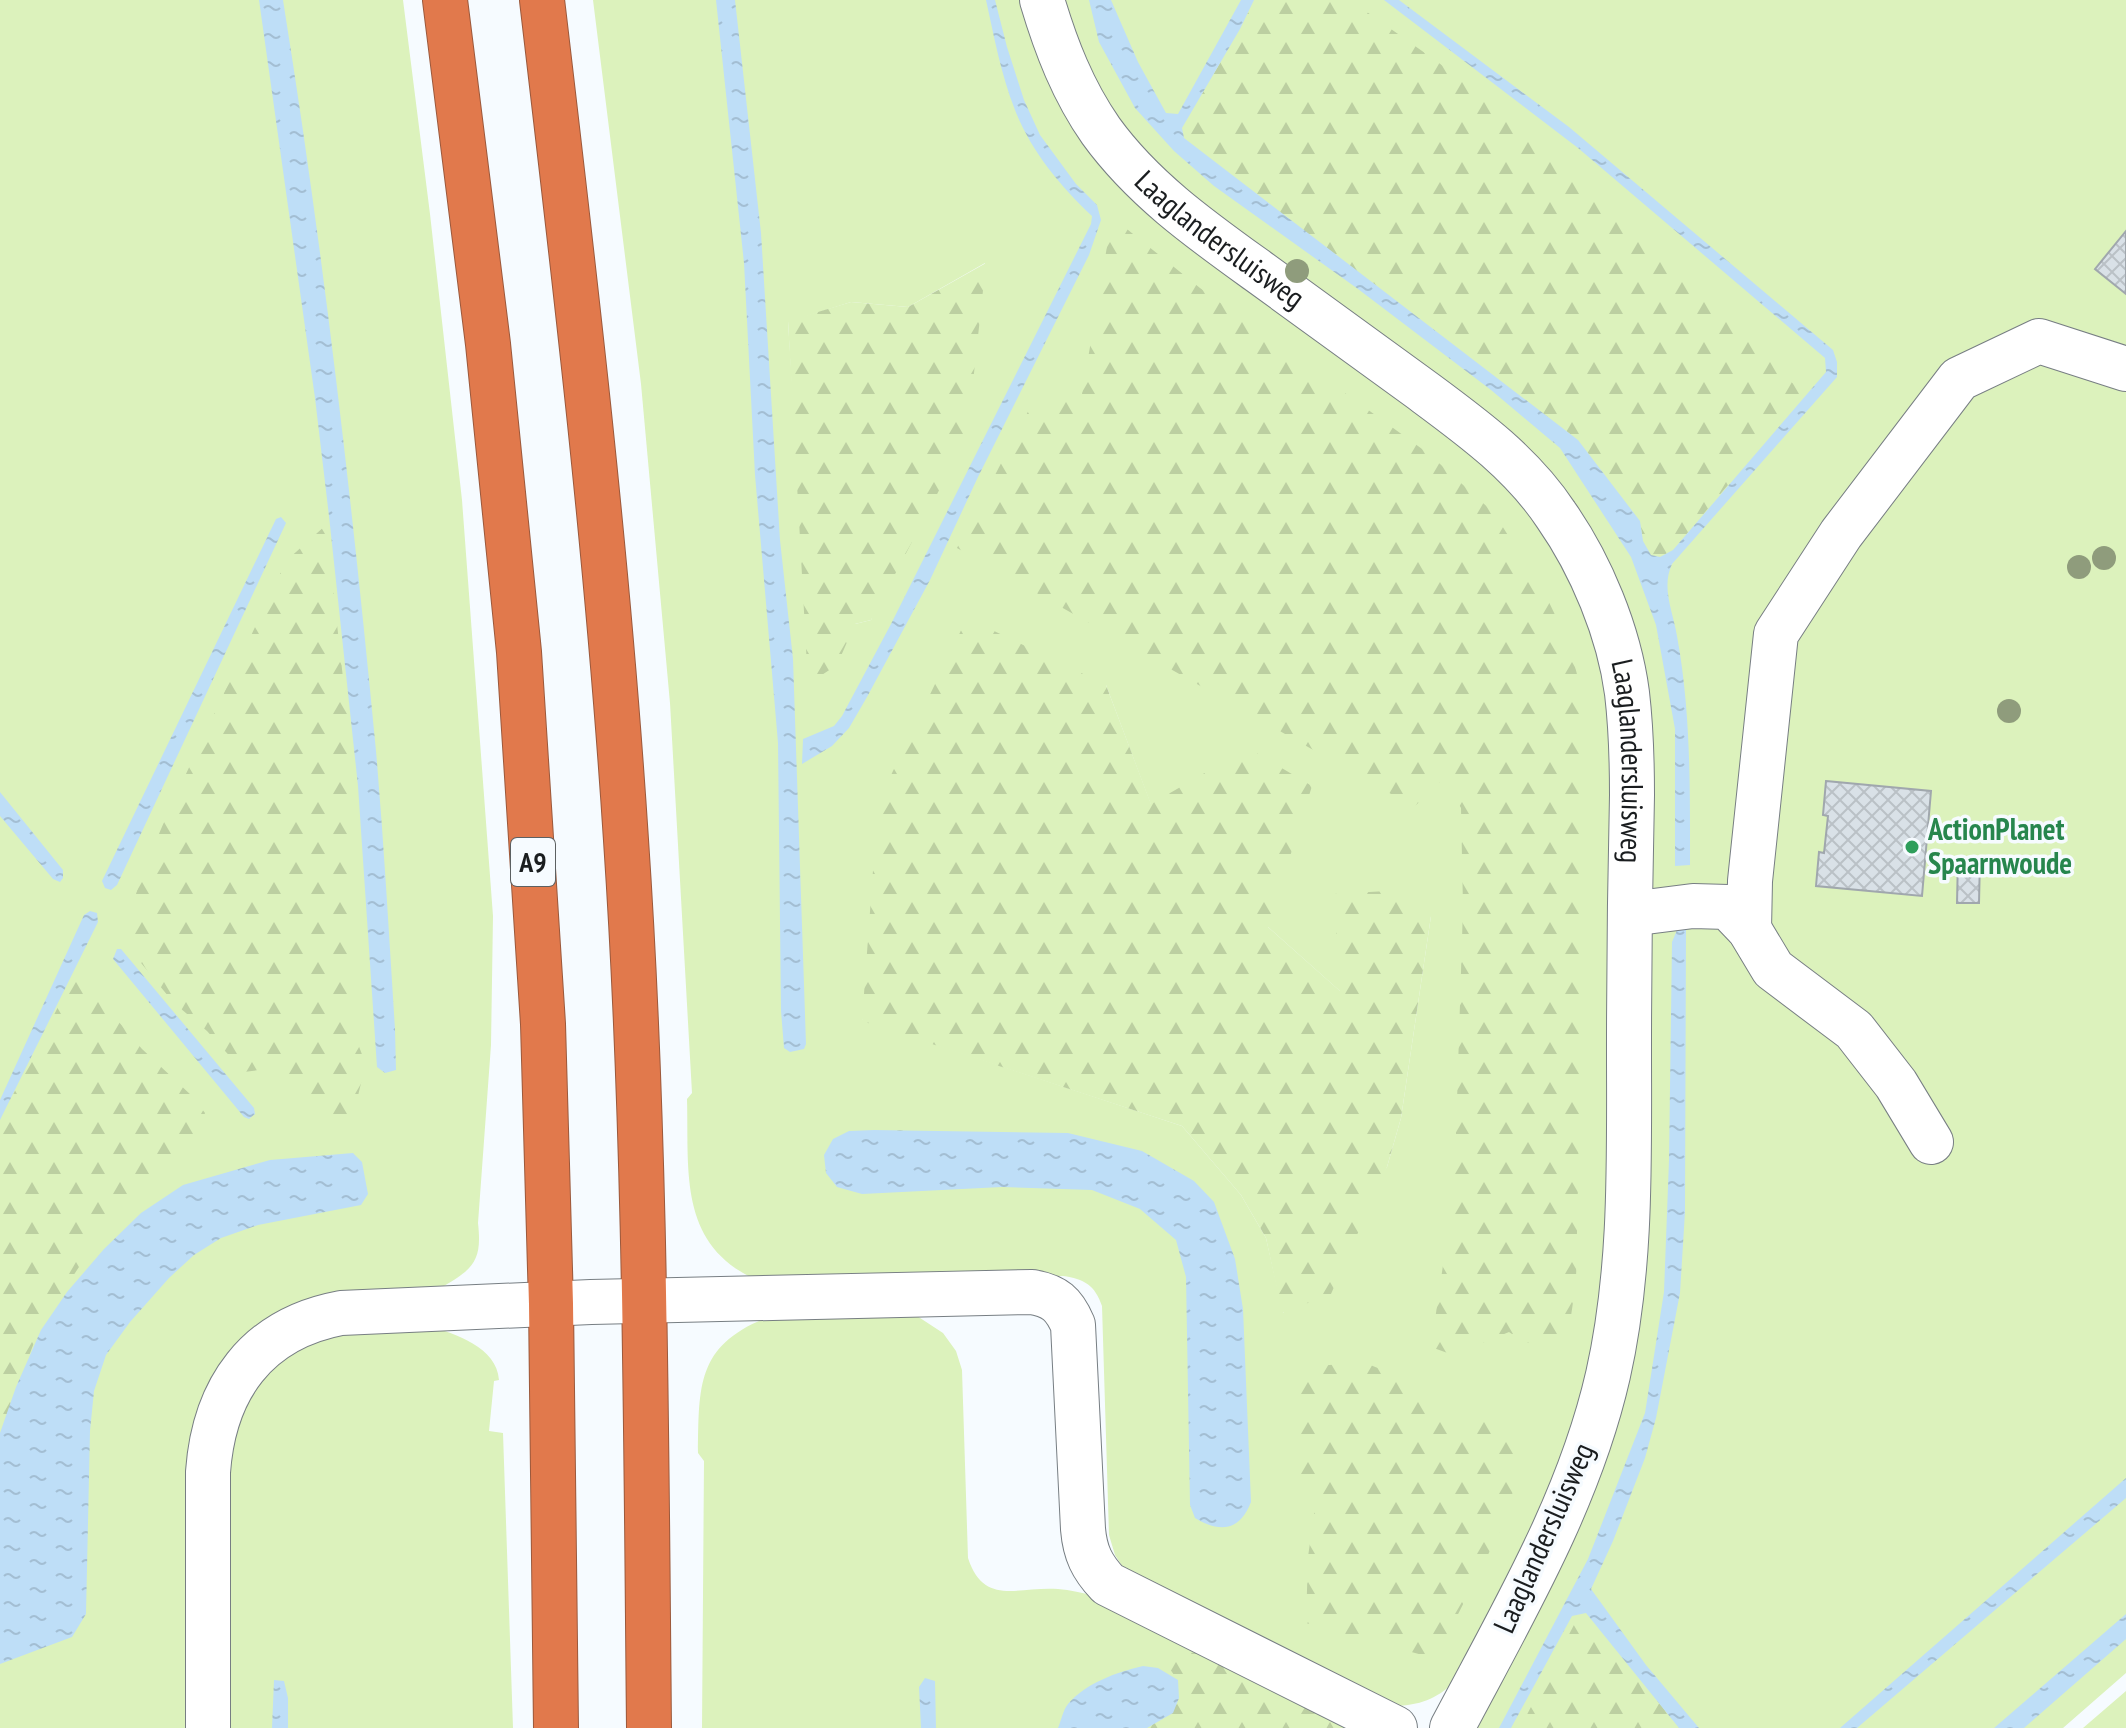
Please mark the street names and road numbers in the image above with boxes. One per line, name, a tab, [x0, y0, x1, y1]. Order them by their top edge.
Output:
street label: Laaglandersluisweg	[1127, 161, 1313, 316]
street label: Laaglandersluisweg	[1603, 655, 1653, 864]
road number: A9	[511, 838, 555, 886]
street label: Laaglandersluisweg	[1483, 1436, 1602, 1639]

